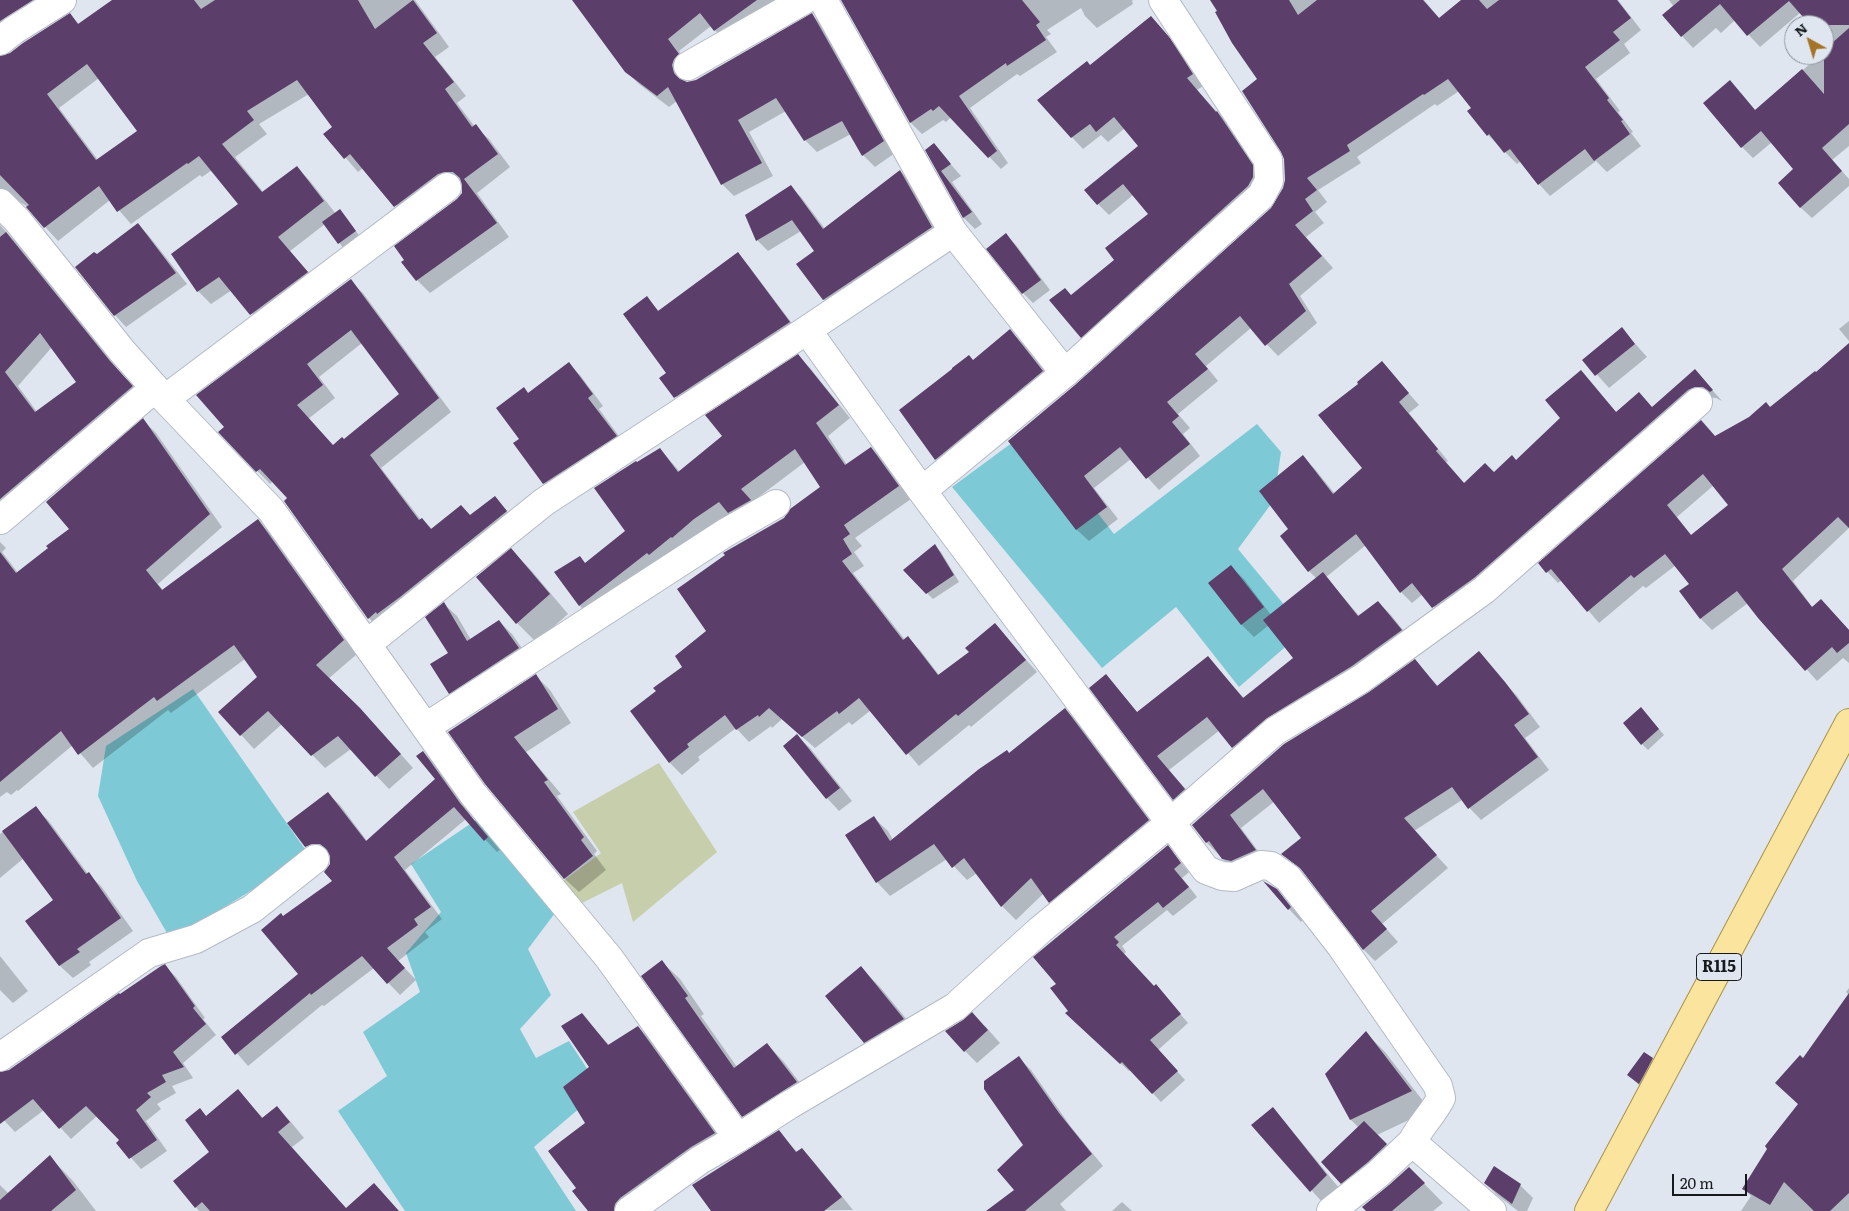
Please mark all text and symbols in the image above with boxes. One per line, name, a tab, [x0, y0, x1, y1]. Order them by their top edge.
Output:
north arrow	[1784, 15, 1834, 65]
text: N	[1789, 18, 1811, 41]
road number: R115	[1696, 954, 1742, 980]
scale bar	[1674, 1164, 1749, 1196]
text: 20 m	[1680, 1171, 1714, 1194]

